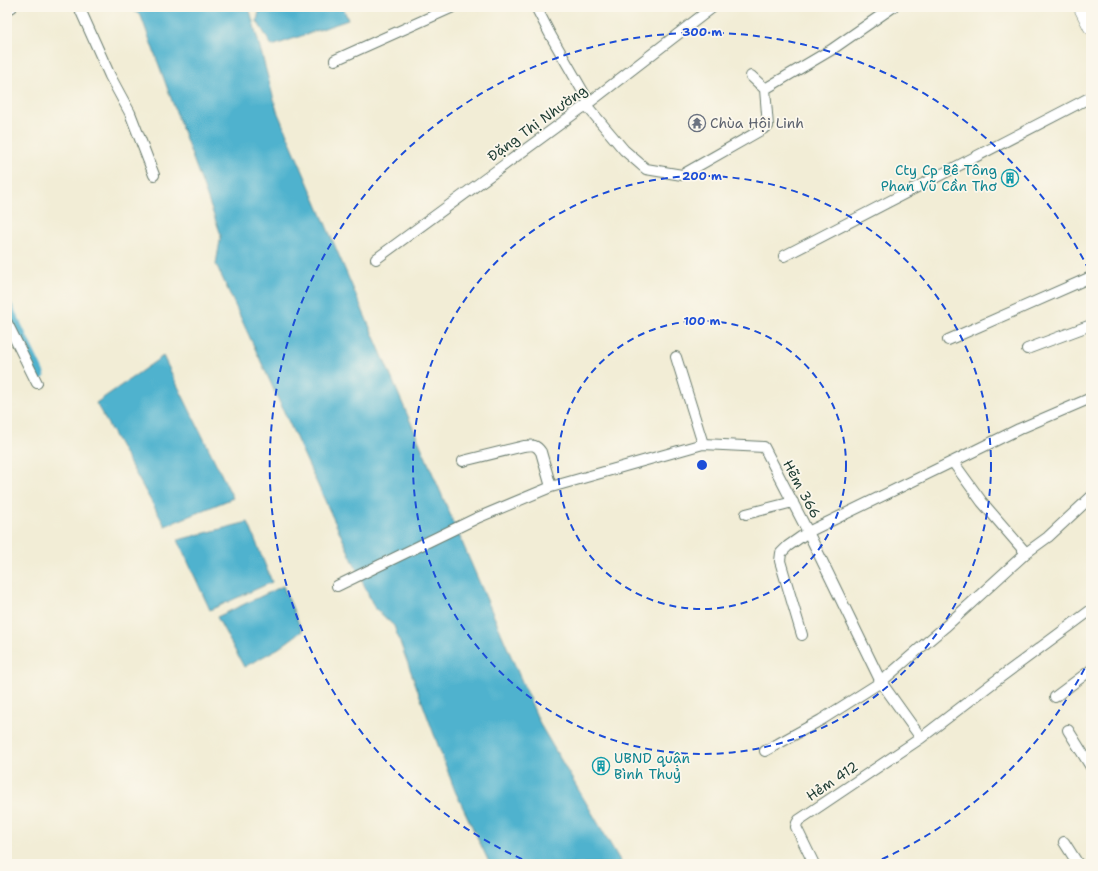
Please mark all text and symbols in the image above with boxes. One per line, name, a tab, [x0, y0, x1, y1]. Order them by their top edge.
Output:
text: 300 m	[682, 24, 722, 40]
street label: Đặng Thị Nhường	[484, 81, 590, 165]
temple icon: Chùa Hội Linh	[687, 113, 707, 133]
place label: Chùa Hội Linh	[710, 114, 804, 132]
place label: Cty Cp Bê Tông Phan Vũ Cần Thơ	[881, 161, 997, 195]
text: 200 m	[682, 168, 722, 184]
building icon: Cty Cp Bê Tông Phan Vũ Cần Thơ	[1000, 168, 1020, 188]
text: 100 m	[684, 313, 721, 329]
street label: Hẽm 366	[779, 457, 825, 521]
centre of rings	[695, 458, 709, 472]
place label: UBND quận Bình Thuỷ	[614, 749, 690, 783]
building icon: UBND quận Bình Thuỷ	[591, 756, 611, 776]
street label: Hẻm 412	[803, 757, 861, 805]

